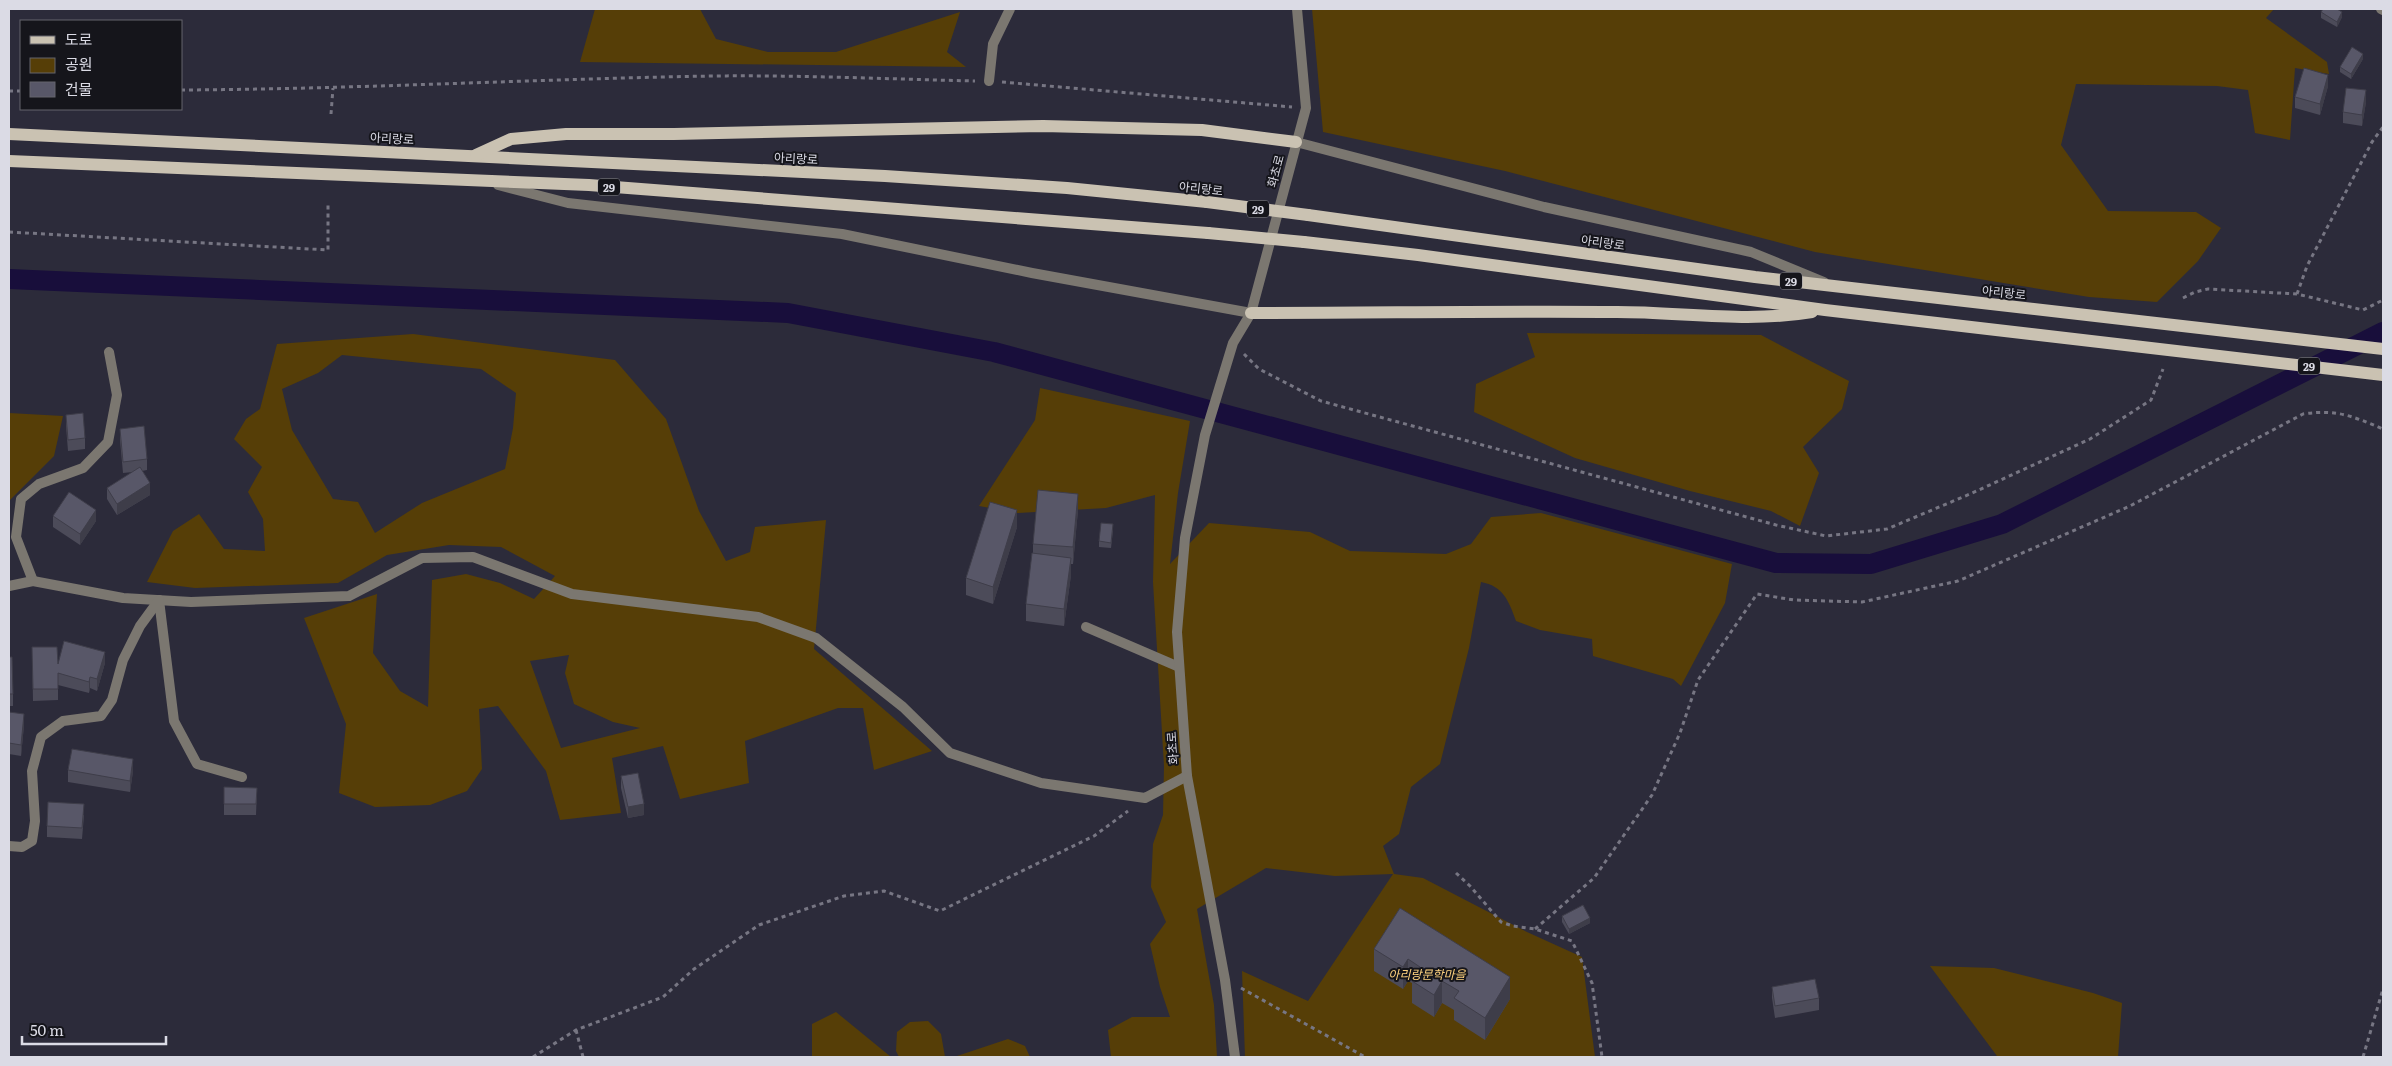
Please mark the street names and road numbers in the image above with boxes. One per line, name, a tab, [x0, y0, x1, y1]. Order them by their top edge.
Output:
street label: 아리랑로	[369, 128, 415, 148]
street label: 아리랑로	[773, 148, 819, 168]
street label: 화초로	[1262, 153, 1288, 189]
street label: 아리랑로	[1178, 177, 1224, 199]
road number: 29	[598, 178, 620, 196]
road number: 29	[1247, 200, 1269, 218]
street label: 아리랑로	[1580, 230, 1626, 254]
road number: 29	[1780, 272, 1802, 290]
street label: 아리랑로	[1981, 281, 2027, 303]
road number: 29	[2298, 358, 2320, 374]
street label: 화초로	[1162, 731, 1182, 765]

